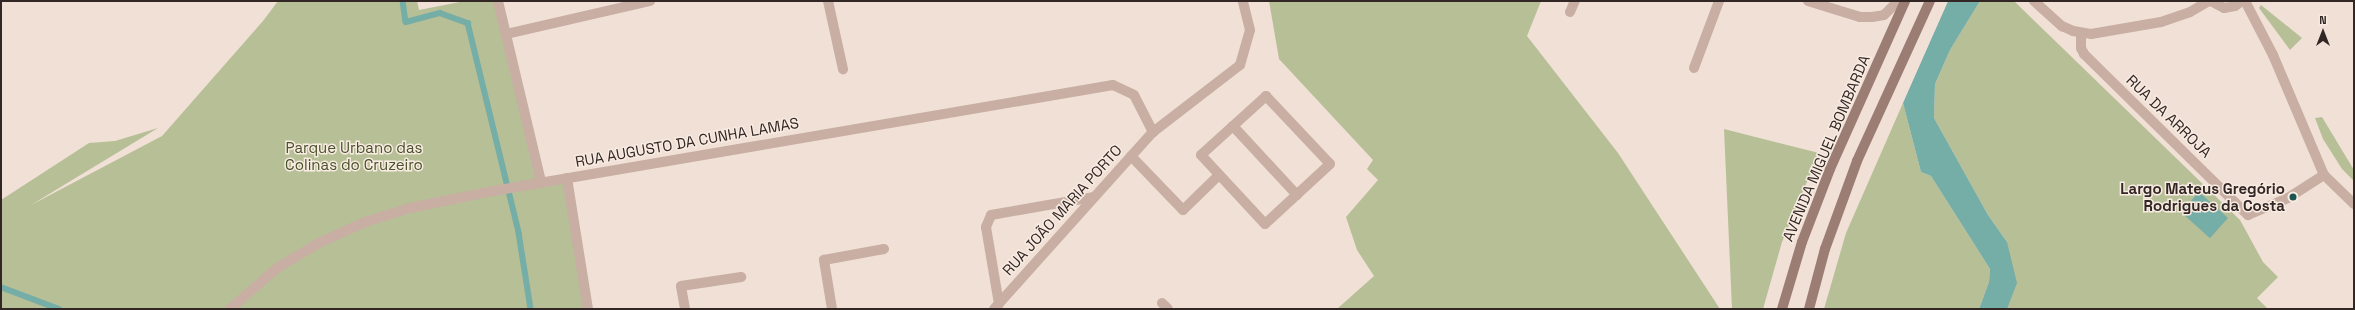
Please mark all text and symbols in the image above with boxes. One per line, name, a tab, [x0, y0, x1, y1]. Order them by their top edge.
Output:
north arrow	[2303, 12, 2343, 52]
text: N	[2319, 13, 2327, 27]
street label: AVENIDA MIGUEL BOMBARDA	[1778, 52, 1874, 244]
street label: RUA DA ARROJA	[2122, 71, 2216, 161]
street label: RUA AUGUSTO DA CUNHA LAMAS	[573, 113, 801, 171]
park label: Parque Urbano das Colinas do Cruzeiro	[285, 138, 423, 173]
street label: RUA JOÃO MARIA PORTO	[998, 141, 1126, 279]
place label: Largo Mateus Gregório Rodrigues da Costa	[2120, 179, 2285, 214]
marker: Largo Mateus Gregório Rodrigues da Costa	[2288, 192, 2298, 202]

